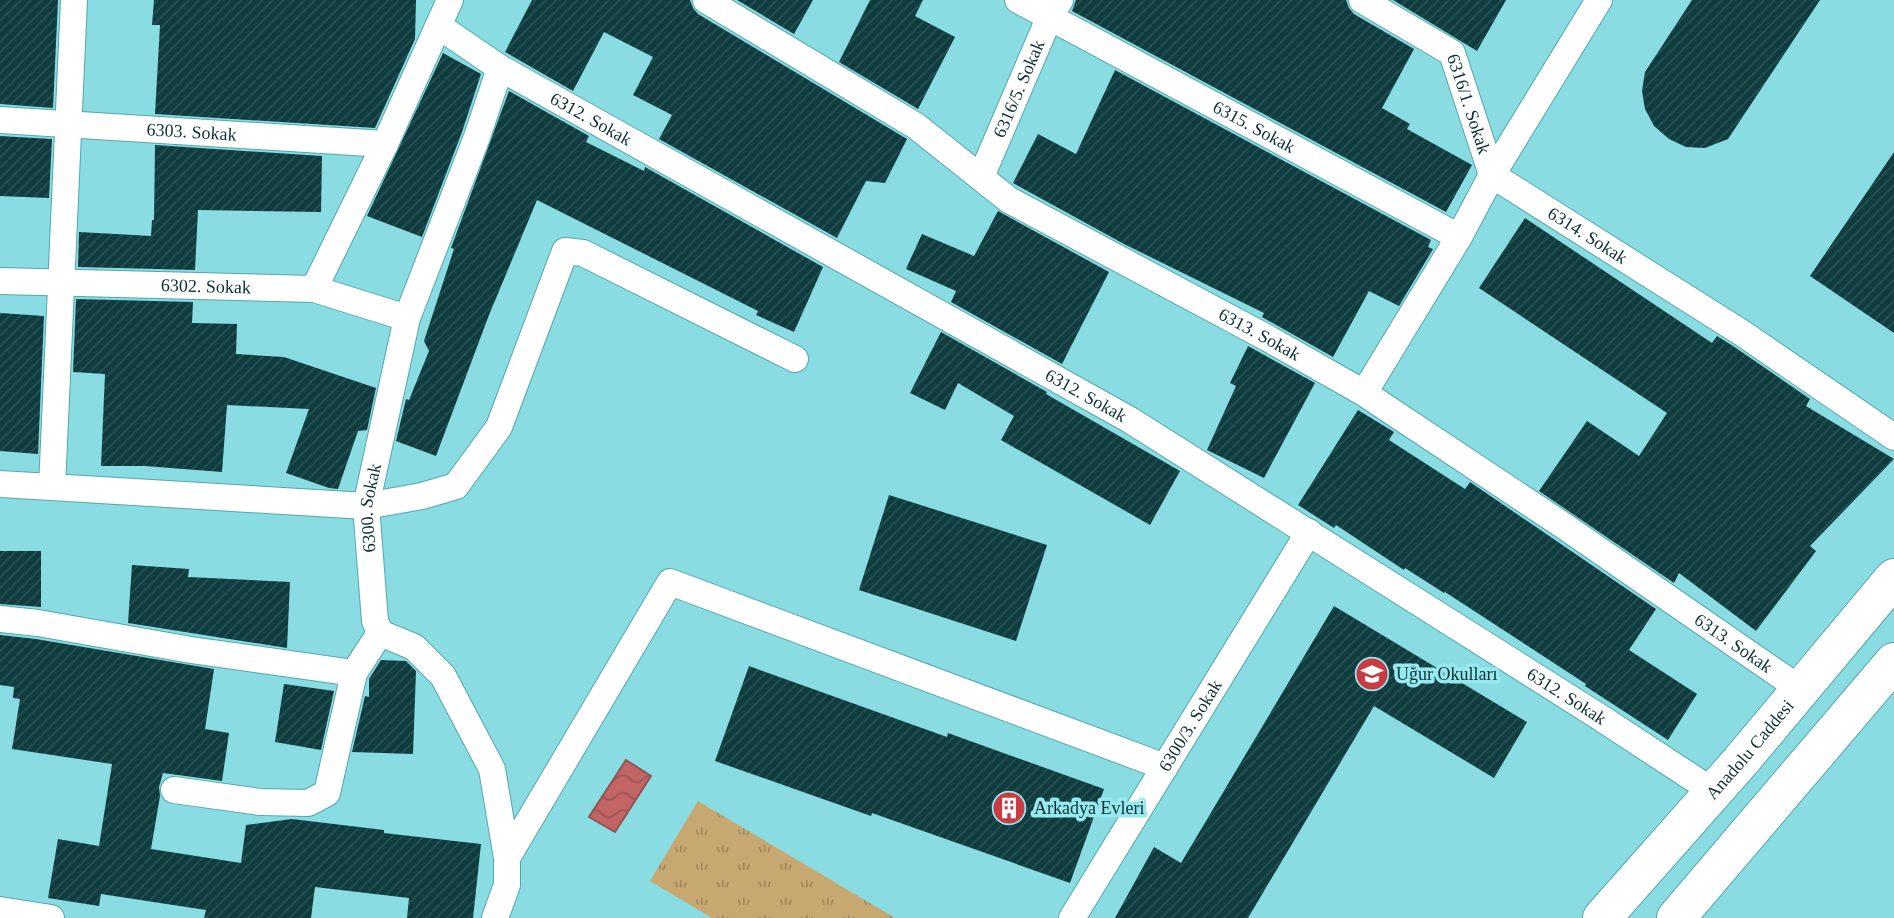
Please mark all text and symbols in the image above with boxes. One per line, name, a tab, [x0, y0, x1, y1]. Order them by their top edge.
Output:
street label: 6316/5. Sokak	[989, 37, 1048, 141]
street label: 6316/1. Sokak	[1443, 51, 1494, 156]
street label: 6312. Sokak	[547, 88, 635, 150]
street label: 6315. Sokak	[1210, 97, 1298, 157]
street label: 6303. Sokak	[146, 119, 237, 145]
street label: 6314. Sokak	[1544, 203, 1631, 268]
street label: 6302. Sokak	[161, 275, 251, 297]
street label: 6313. Sokak	[1215, 304, 1304, 365]
street label: 6312. Sokak	[1042, 365, 1130, 426]
street label: 6300. Sokak	[356, 461, 385, 553]
street label: 6313. Sokak	[1691, 609, 1776, 677]
school or university icon: Uğur Okulları	[1353, 655, 1391, 693]
place label: Uğur Okulları	[1396, 664, 1497, 684]
street label: 6312. Sokak	[1523, 664, 1610, 729]
street label: 6300/3. Sokak	[1155, 676, 1226, 775]
street label: Anadolu Caddesi	[1702, 696, 1798, 803]
building icon: Arkadya Evleri	[990, 789, 1028, 827]
place label: Arkadya Evleri	[1034, 798, 1144, 818]

